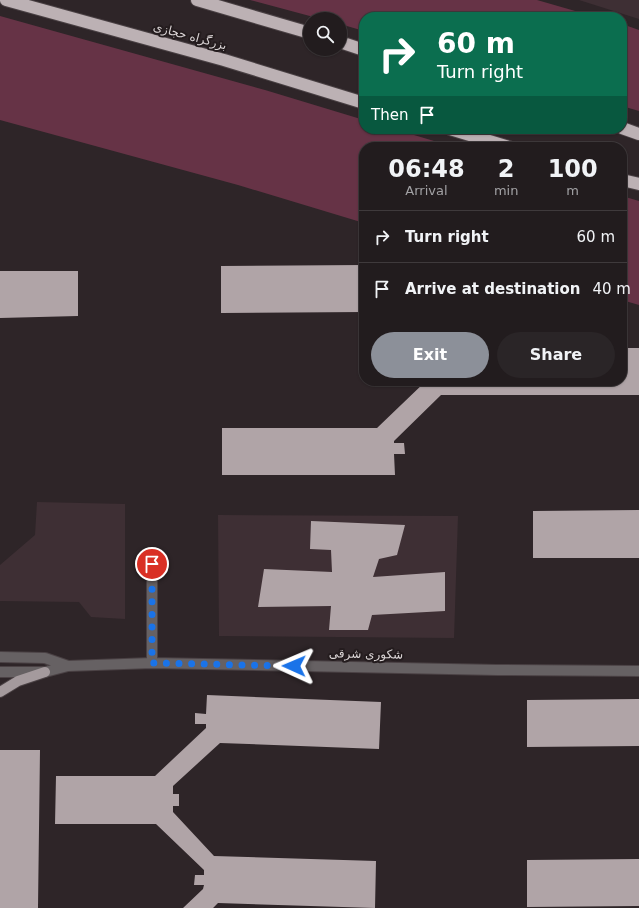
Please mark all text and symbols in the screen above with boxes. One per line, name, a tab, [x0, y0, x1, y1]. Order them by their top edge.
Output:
map controls	[303, 12, 347, 56]
button: search	[303, 12, 347, 56]
street label: بزرگراه حجازی	[151, 19, 228, 54]
text: 60 m	[437, 27, 515, 60]
icon: right	[371, 28, 423, 80]
text: Turn right	[437, 61, 523, 82]
icon: arrive	[416, 104, 438, 126]
text: Then	[371, 106, 408, 124]
text: 06:48	[388, 155, 465, 183]
text: 2	[498, 155, 514, 183]
text: 100	[548, 155, 598, 183]
text: Arrival	[405, 183, 448, 198]
text: min	[494, 183, 518, 198]
text: m	[566, 183, 579, 198]
icon: right	[371, 226, 393, 248]
text: Turn right	[405, 228, 489, 246]
text: 60 m	[577, 228, 615, 246]
icon: arrive	[371, 278, 393, 300]
text: Arrive at destination	[405, 280, 580, 298]
text: 40 m	[592, 280, 631, 298]
button: Exit	[371, 332, 489, 378]
button: Share	[497, 332, 615, 378]
pin	[135, 547, 169, 581]
icon: arrive	[141, 553, 163, 575]
position arrow	[273, 645, 315, 687]
street label: شکوری شرقی	[329, 646, 403, 663]

